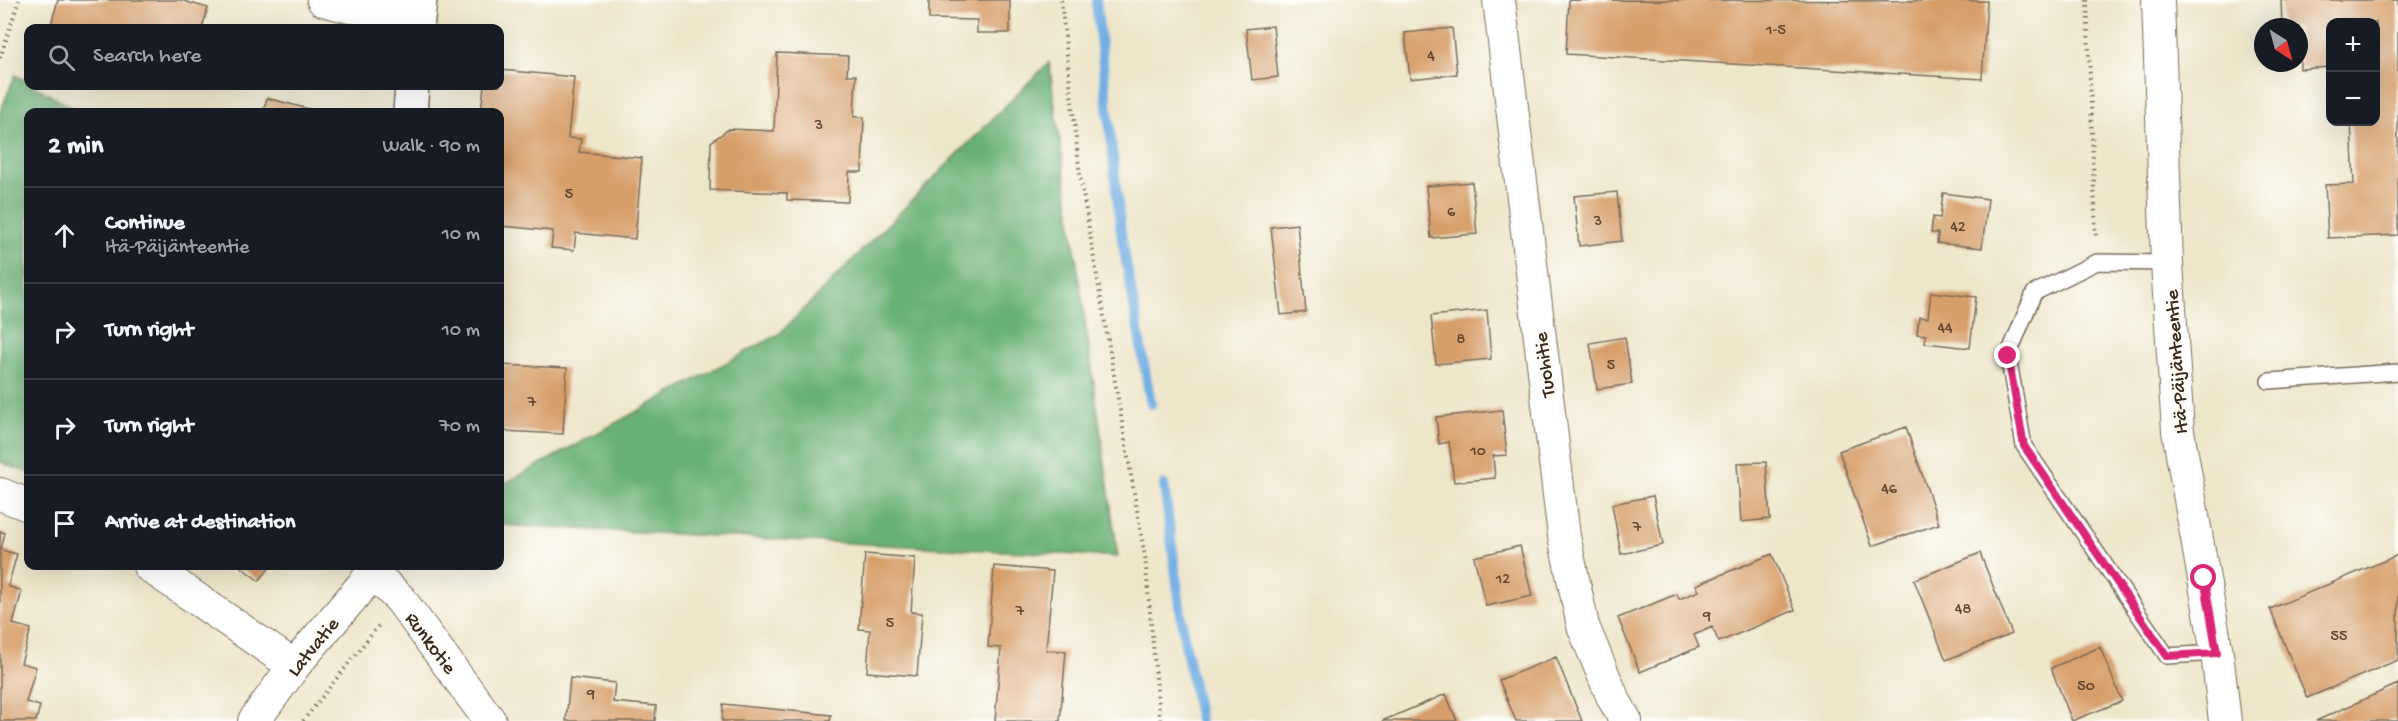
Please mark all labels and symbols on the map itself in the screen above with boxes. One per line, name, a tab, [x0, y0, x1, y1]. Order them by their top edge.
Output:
north arrow	[2254, 18, 2308, 72]
house number: 1-5	[1765, 22, 1786, 41]
house number: 4	[1427, 48, 1435, 67]
house number: 3	[814, 117, 823, 136]
house number: 5	[565, 186, 573, 205]
house number: 6	[1447, 204, 1456, 223]
house number: 3	[1593, 213, 1602, 232]
house number: 42	[1950, 219, 1966, 238]
street label: Itä-Päijänteentie	[2162, 288, 2195, 435]
house number: 44	[1937, 320, 1953, 339]
street label: Tuohitie	[1531, 330, 1562, 399]
house number: 8	[1457, 331, 1466, 350]
route end	[1994, 342, 2020, 368]
house number: 5	[1607, 357, 1615, 376]
house number: 7	[527, 394, 537, 413]
house number: 10	[1469, 443, 1486, 462]
house number: 46	[1881, 481, 1898, 500]
house number: 7	[1632, 519, 1642, 538]
route start	[2190, 564, 2216, 590]
house number: 12	[1495, 571, 1510, 590]
house number: 48	[1955, 601, 1971, 620]
house number: 7	[1015, 603, 1025, 622]
house number: 9	[1702, 608, 1711, 627]
street label: Runkotie	[399, 609, 460, 680]
street label: Latvatie	[284, 613, 346, 682]
house number: 5	[886, 615, 894, 634]
house number: 55	[2331, 628, 2347, 647]
house number: 50	[2077, 678, 2095, 697]
house number: 9	[586, 686, 595, 705]

